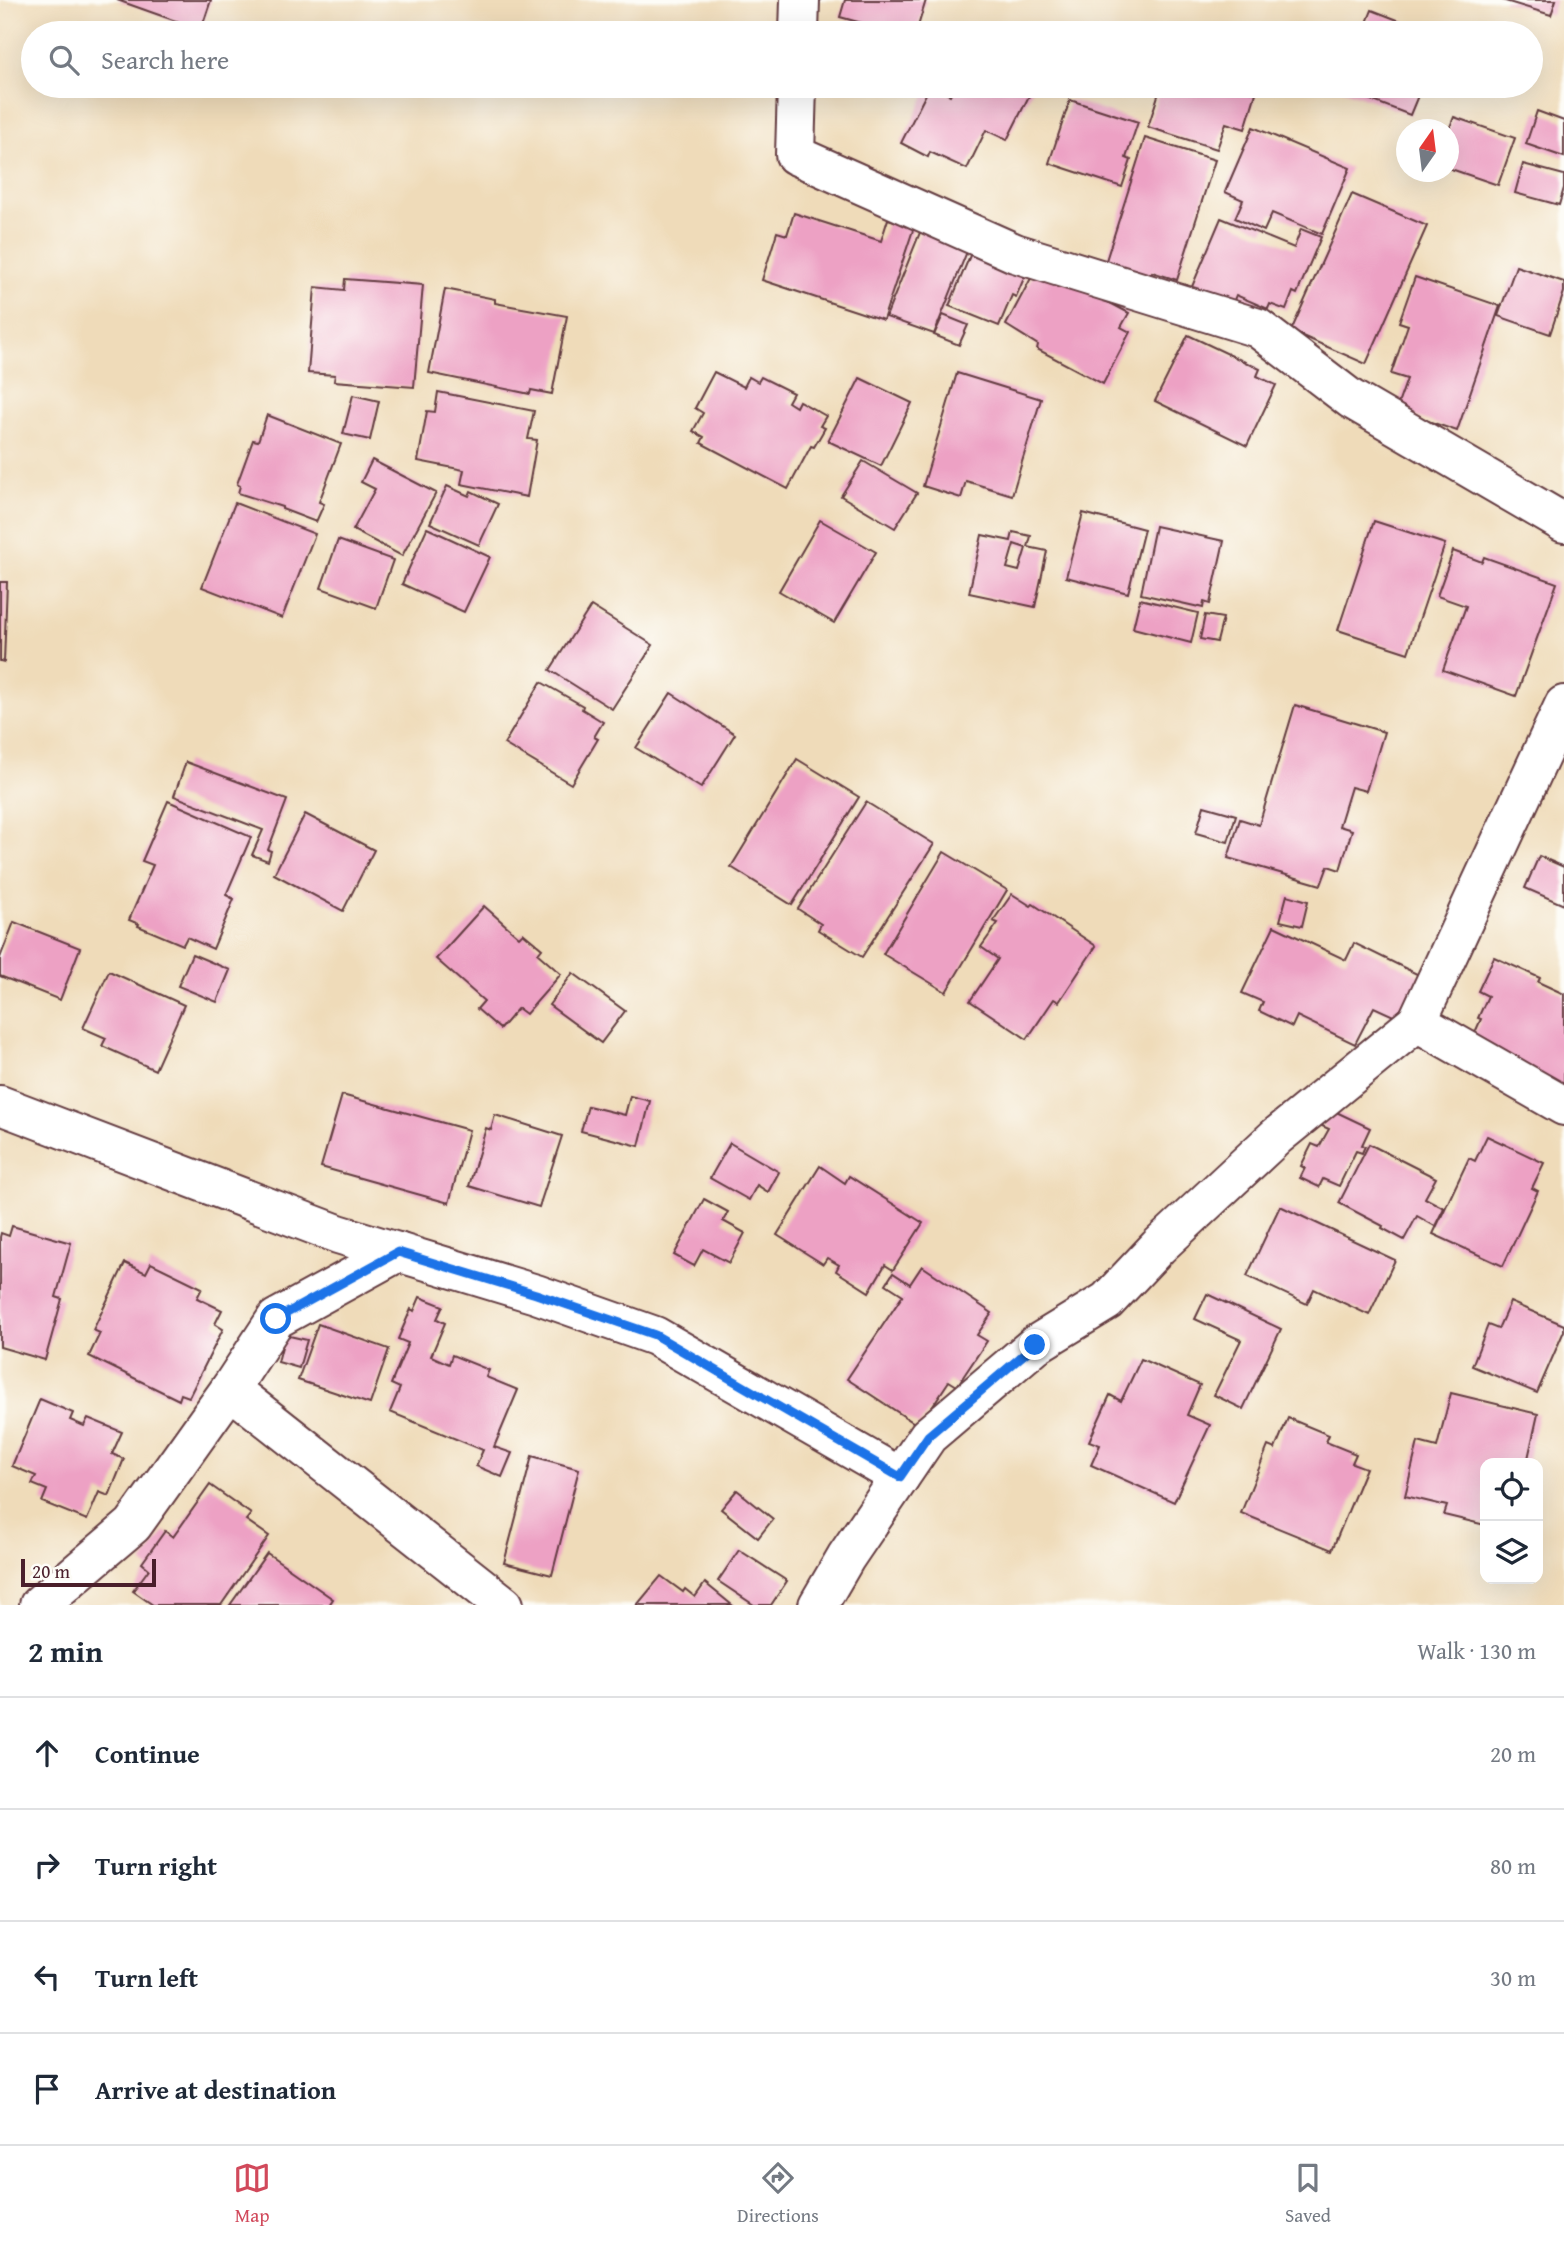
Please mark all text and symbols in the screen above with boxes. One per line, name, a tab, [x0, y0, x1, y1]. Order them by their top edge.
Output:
search box	[21, 21, 1543, 98]
text: Search here	[101, 40, 229, 79]
icon: search	[45, 41, 83, 79]
north arrow	[1396, 119, 1459, 182]
route start	[260, 1303, 291, 1334]
route end	[1019, 1329, 1050, 1360]
map controls	[1480, 1458, 1543, 1584]
button: locate	[1480, 1458, 1543, 1521]
button: layers	[1480, 1521, 1543, 1584]
scale bar	[21, 1556, 156, 1588]
text: 20 m	[32, 1557, 70, 1585]
text: 2 min	[28, 1629, 103, 1673]
text: Walk · 130 m	[1417, 1634, 1536, 1667]
icon: ahead	[28, 1734, 66, 1772]
text: Continue	[95, 1734, 200, 1773]
text: 20 m	[1490, 1737, 1536, 1770]
icon: right	[28, 1846, 66, 1884]
text: Turn right	[95, 1846, 217, 1885]
text: 80 m	[1490, 1849, 1536, 1882]
icon: left	[28, 1958, 66, 1996]
text: Turn left	[95, 1958, 198, 1997]
text: 30 m	[1490, 1961, 1536, 1994]
icon: arrive	[28, 2070, 66, 2108]
text: Arrive at destination	[95, 2070, 336, 2109]
tab: Map	[233, 2159, 271, 2229]
tab: Directions	[737, 2159, 819, 2229]
tab: Saved	[1285, 2159, 1331, 2229]

